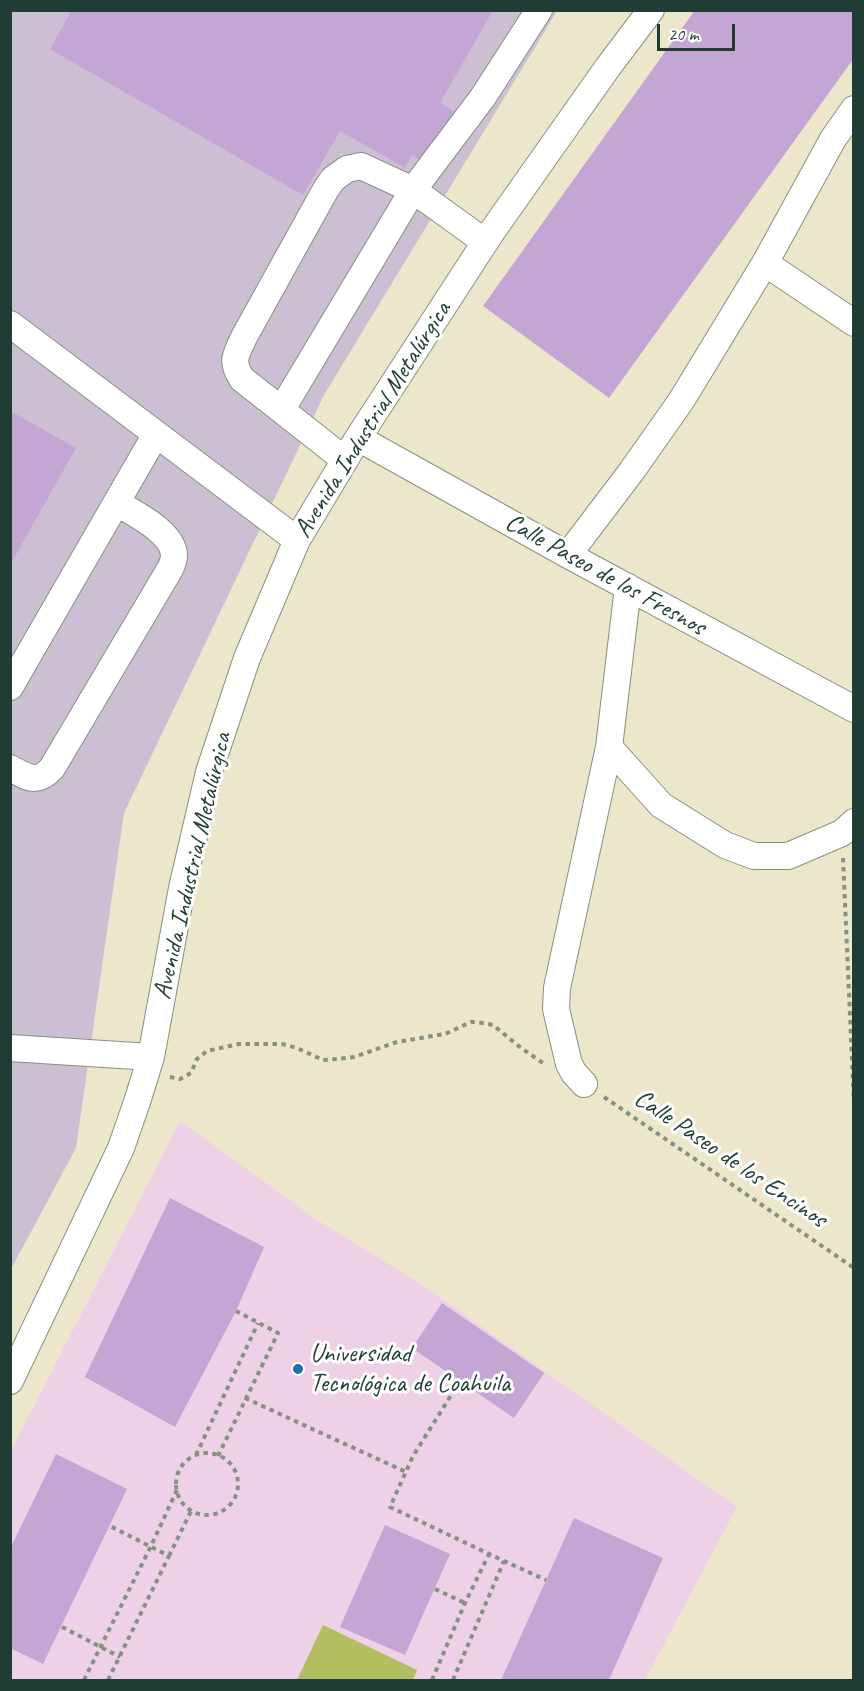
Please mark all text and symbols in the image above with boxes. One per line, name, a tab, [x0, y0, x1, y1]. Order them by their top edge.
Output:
scale bar	[660, 12, 738, 50]
text: 20 m	[668, 23, 699, 45]
street label: Avenida Industrial Metalúrgica	[288, 296, 458, 544]
street label: Calle Paseo de los Fresnos	[499, 507, 711, 643]
street label: Avenida Industrial Metalúrgica	[147, 730, 239, 1002]
street label: Calle Paseo de los Encinos	[628, 1083, 832, 1235]
place label: Universidad Tecnológica de Coahuila	[310, 1338, 510, 1400]
marker: Universidad Tecnológica de Coahuila	[291, 1362, 305, 1376]

